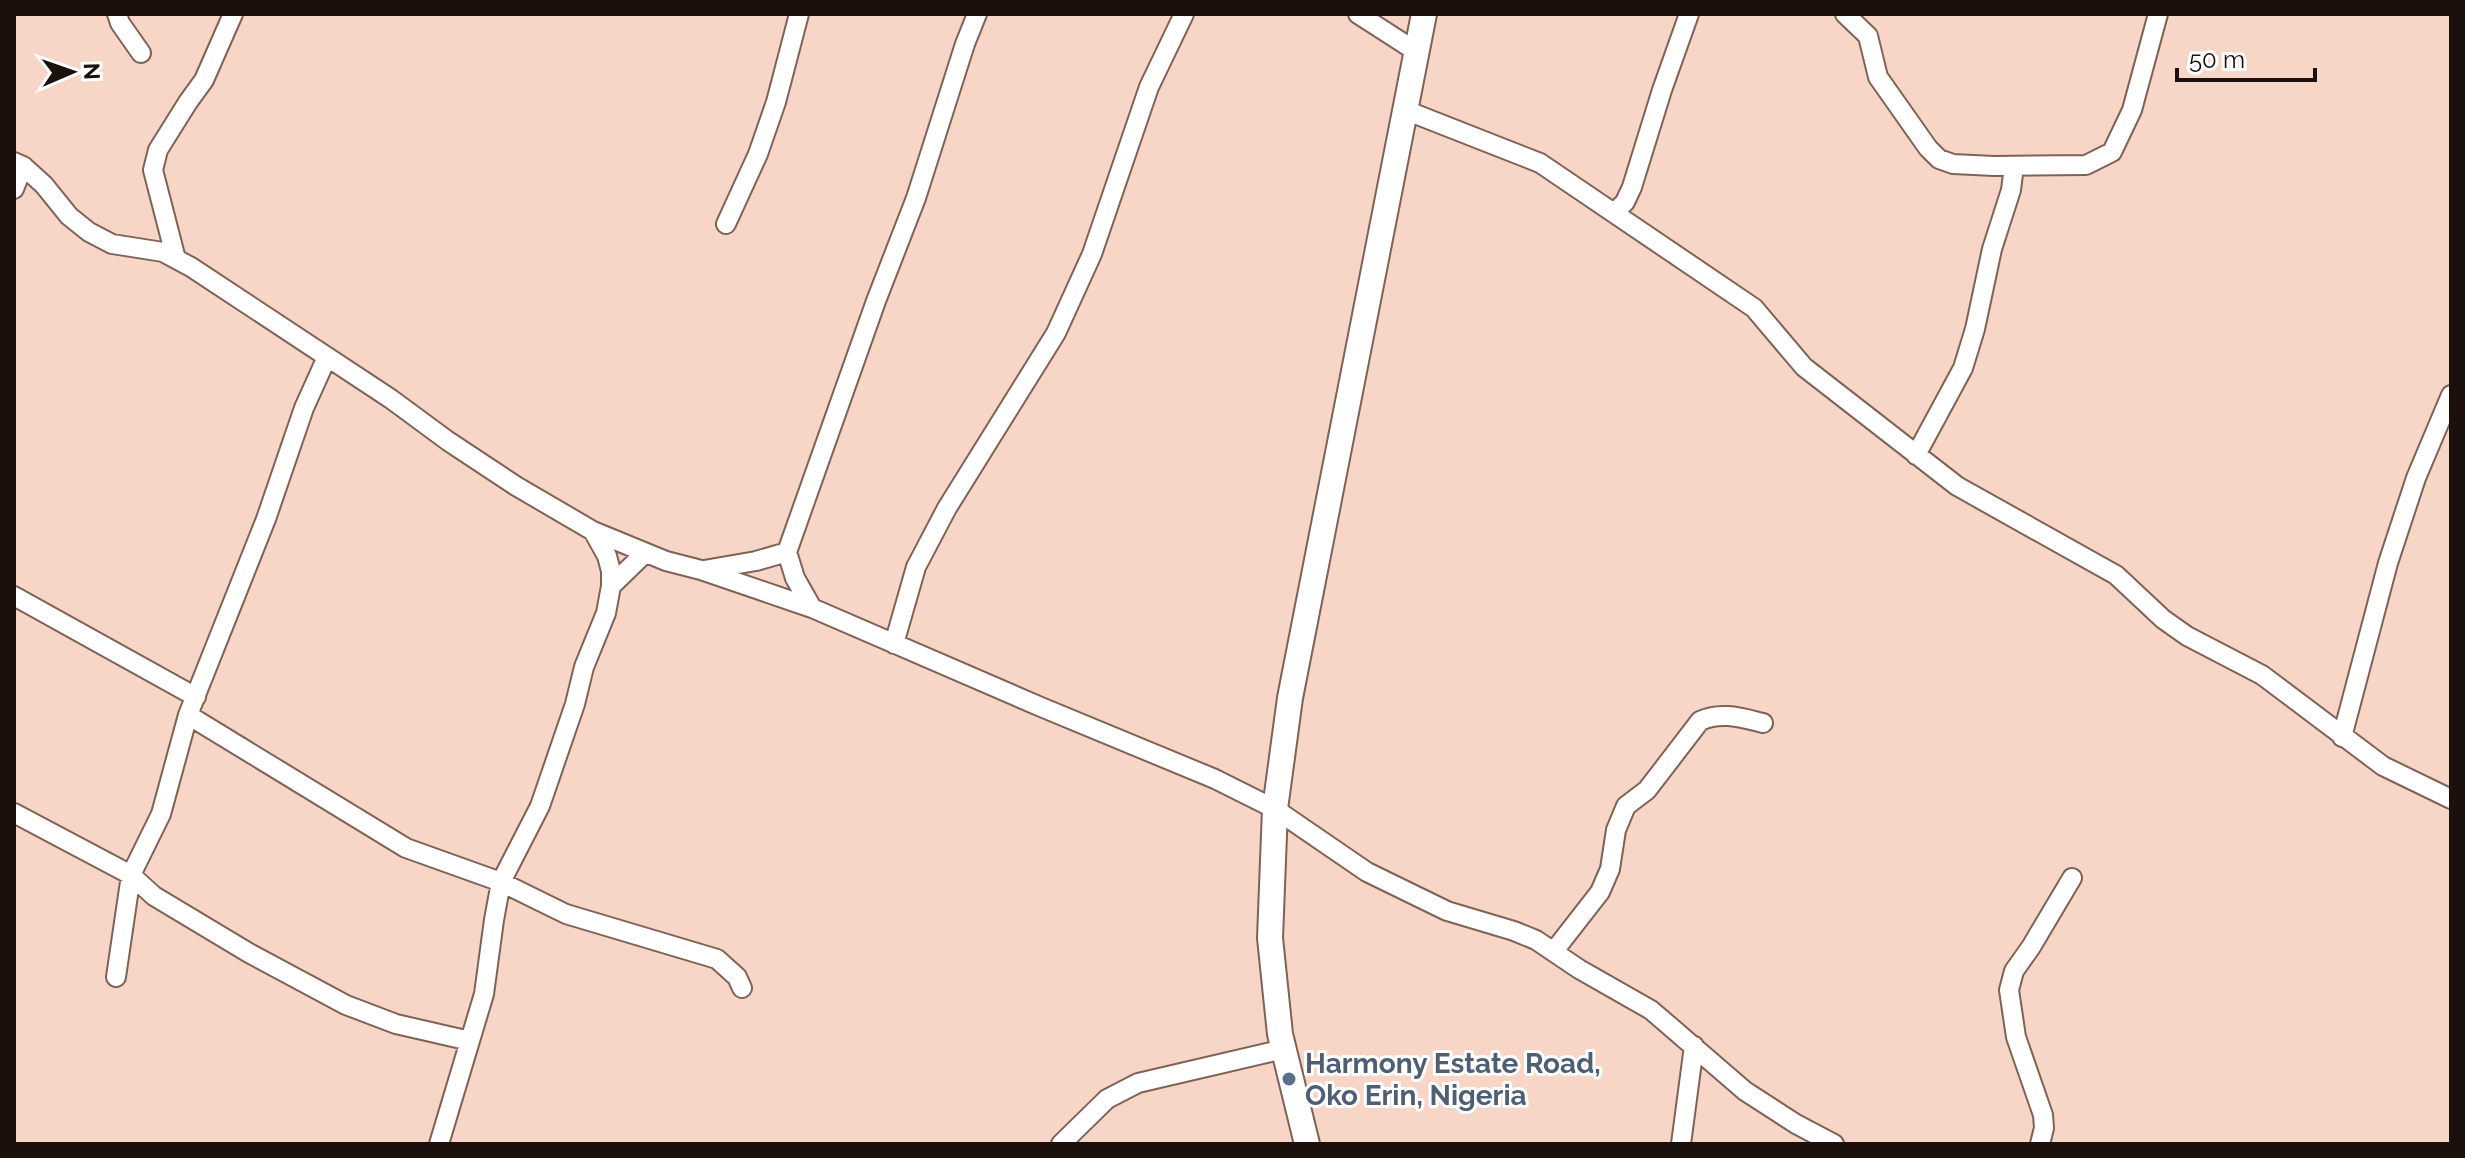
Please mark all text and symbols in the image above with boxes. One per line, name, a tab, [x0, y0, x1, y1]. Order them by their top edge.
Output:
north arrow	[32, 32, 112, 112]
scale bar	[2177, 32, 2315, 82]
text: 50 m	[2189, 45, 2245, 74]
text: N	[79, 62, 105, 80]
place label: Harmony Estate Road, Oko Erin, Nigeria	[1305, 1047, 1601, 1112]
marker: Harmony Estate Road, Oko Erin, Nigeria	[1280, 1070, 1298, 1088]

